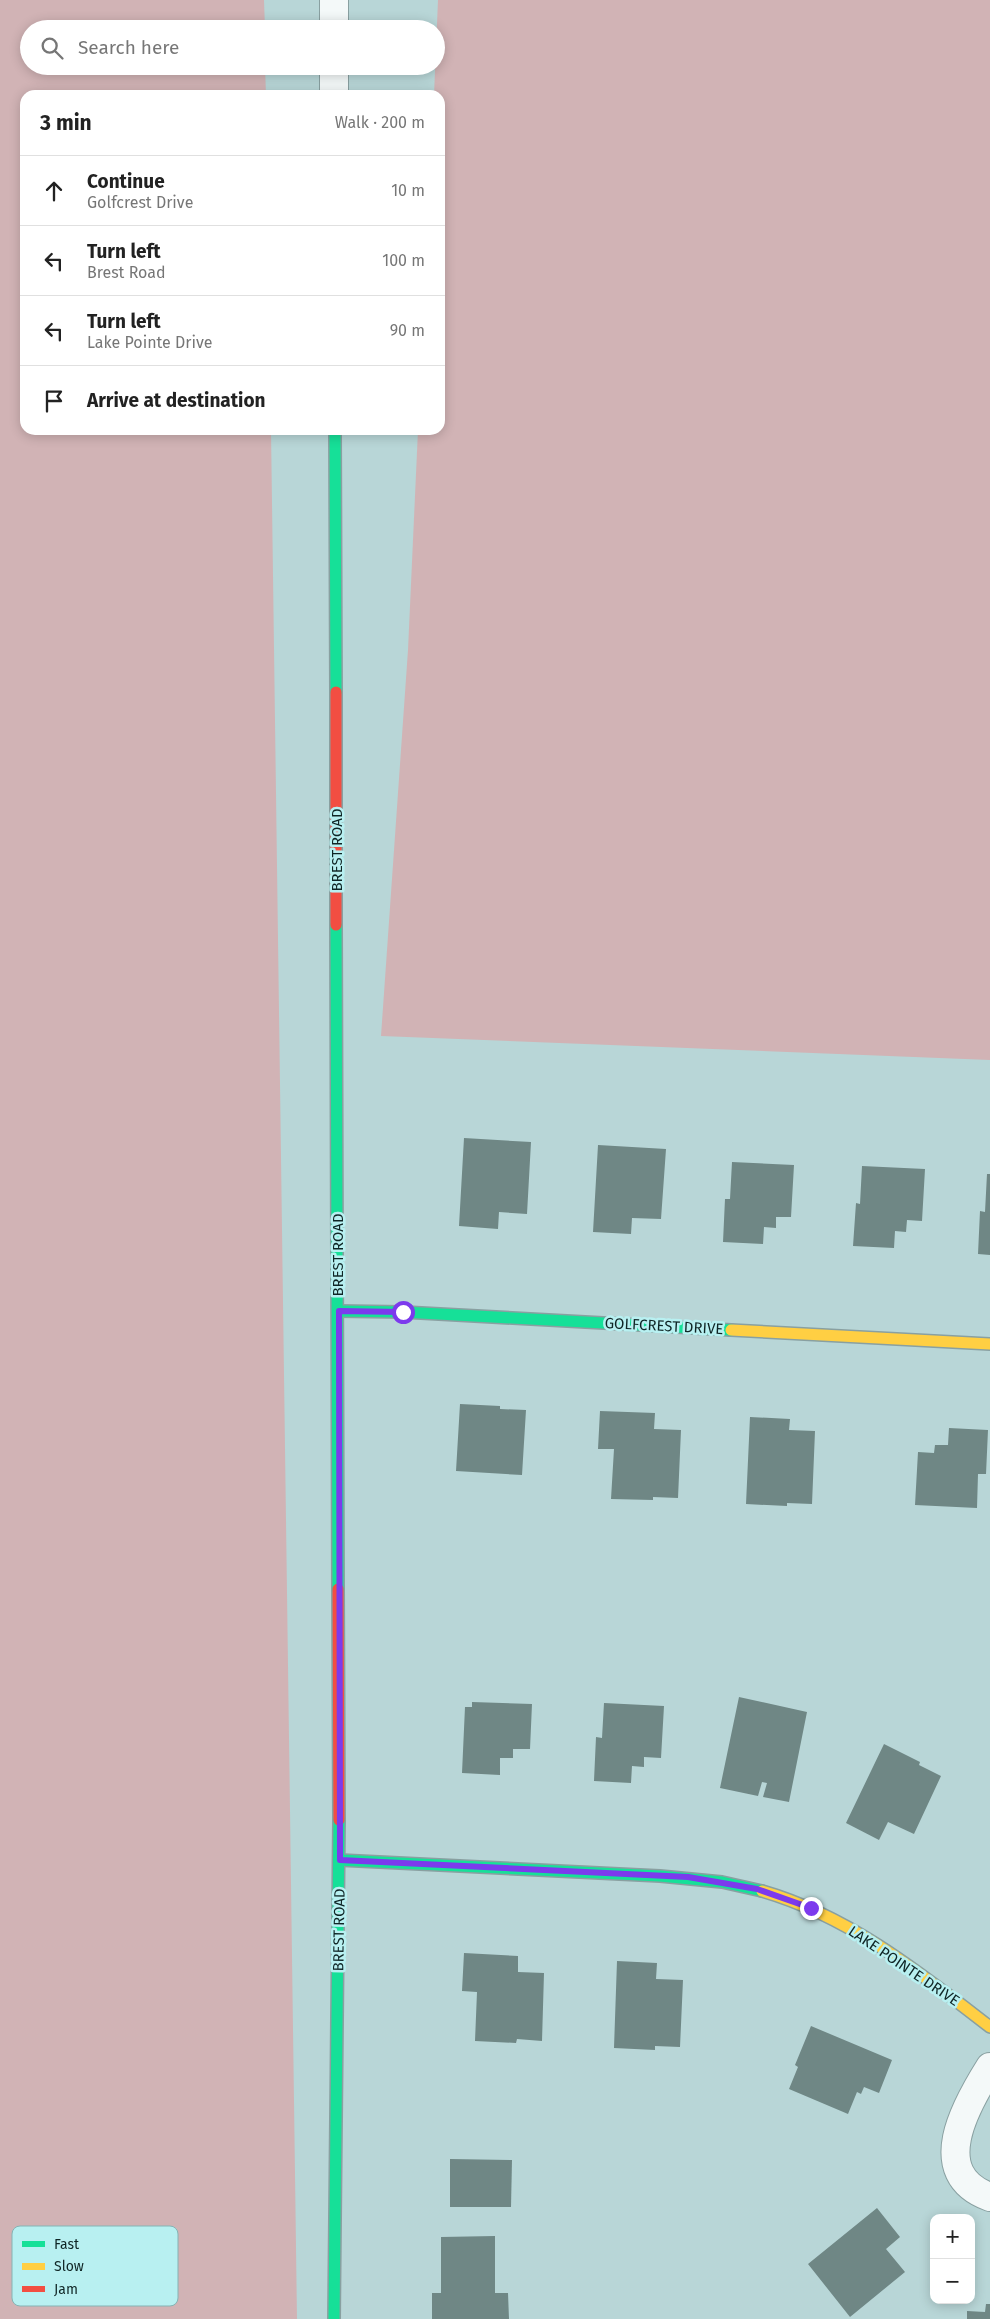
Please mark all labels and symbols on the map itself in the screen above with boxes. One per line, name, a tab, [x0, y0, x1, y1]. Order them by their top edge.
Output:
street label: BREST ROAD	[328, 808, 346, 892]
street label: BREST ROAD	[329, 1213, 347, 1297]
route start	[392, 1301, 415, 1324]
street label: GOLFCREST DRIVE	[604, 1314, 724, 1338]
street label: BREST ROAD	[329, 1888, 349, 1972]
route end	[800, 1897, 823, 1920]
street label: LAKE POINTE DRIVE	[845, 1922, 963, 2010]
legend	[12, 2226, 178, 2306]
text: Fast	[54, 2236, 80, 2253]
text: Slow	[54, 2258, 84, 2275]
text: Jam	[54, 2281, 78, 2298]

